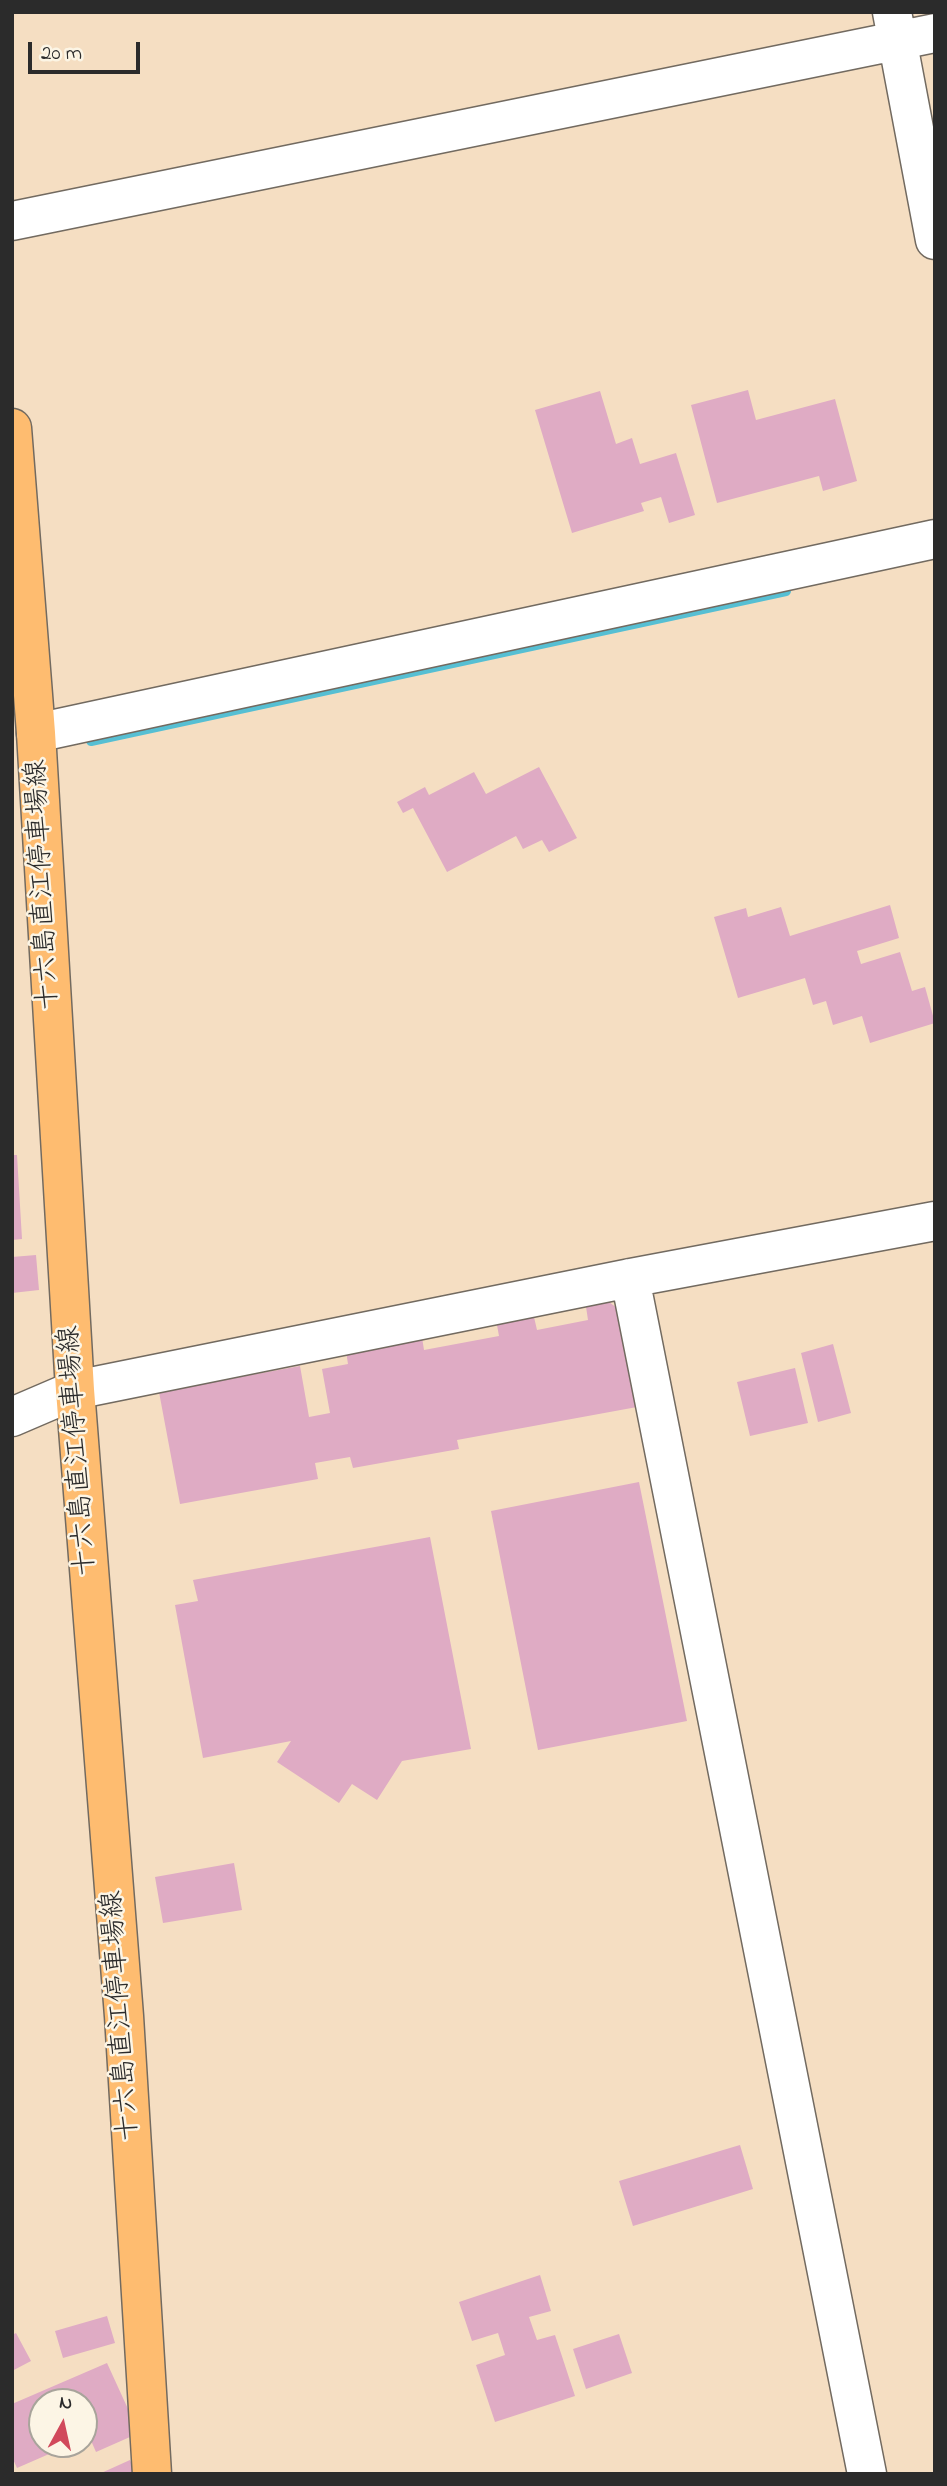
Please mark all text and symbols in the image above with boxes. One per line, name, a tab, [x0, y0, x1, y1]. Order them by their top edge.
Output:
scale bar	[32, 28, 144, 72]
text: 20 m	[41, 39, 82, 69]
street label: 十六島直江停車場線	[22, 758, 68, 1012]
street label: 十六島直江停車場線	[54, 1324, 106, 1578]
street label: 十六島直江停車場線	[97, 1889, 149, 2143]
north arrow	[28, 2388, 98, 2458]
text: N	[57, 2389, 74, 2418]

